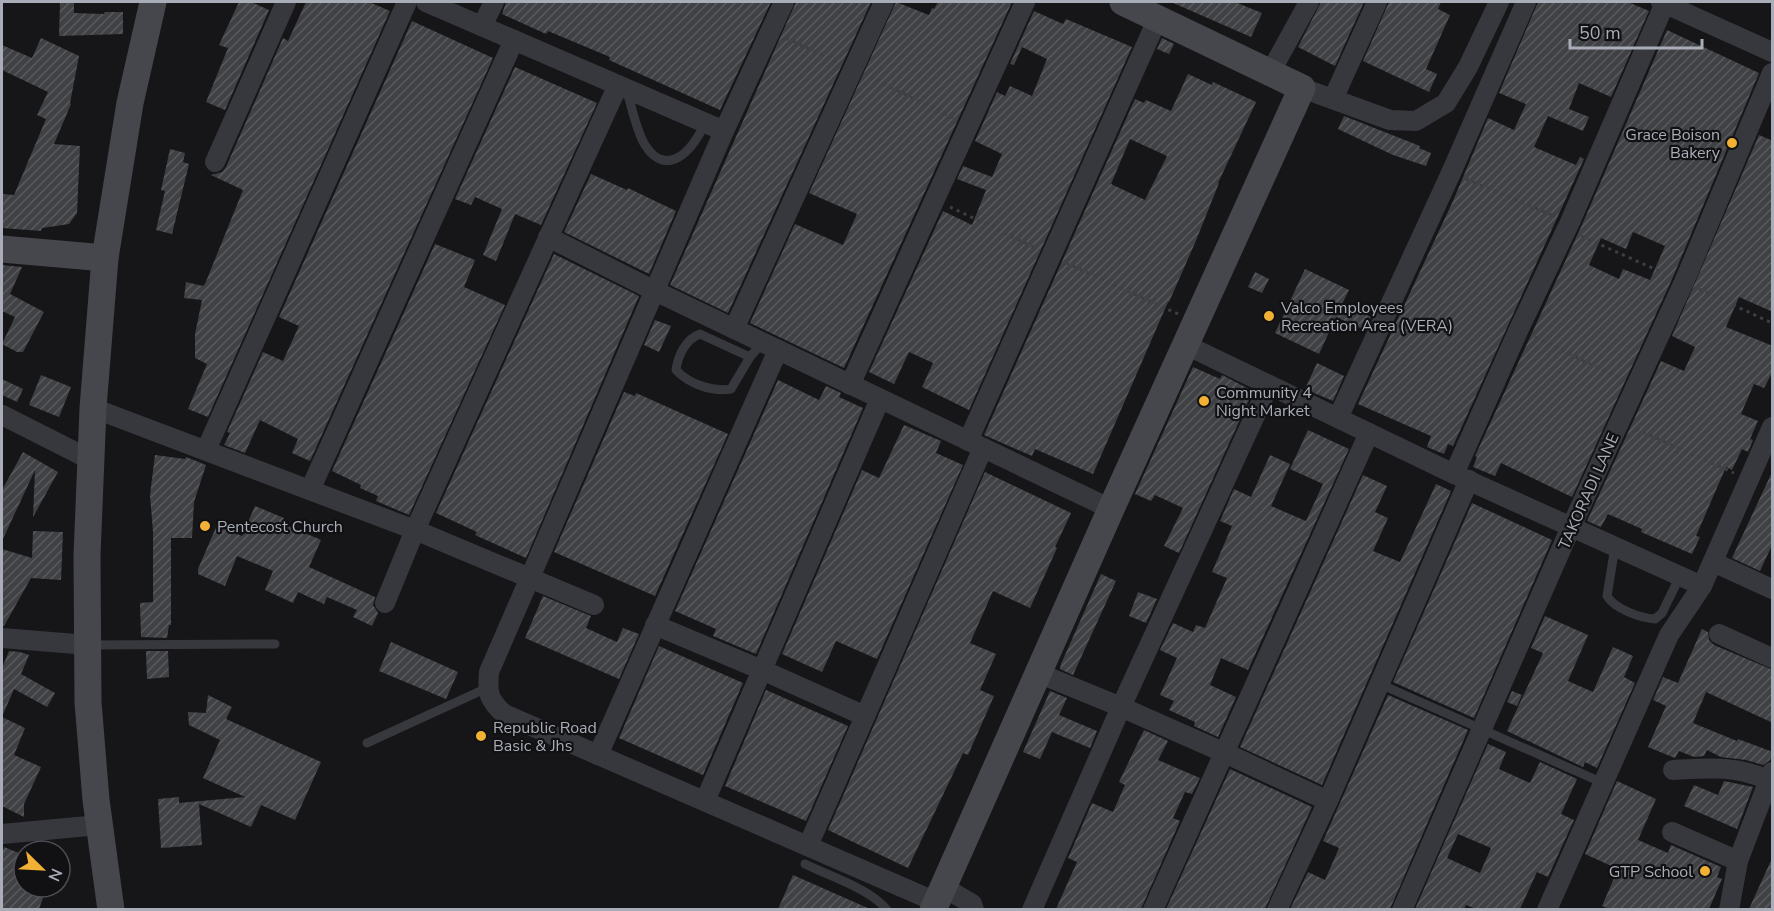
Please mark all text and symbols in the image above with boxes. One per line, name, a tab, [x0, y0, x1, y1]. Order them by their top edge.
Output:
scale bar	[1570, 12, 1702, 50]
text: 50 m	[1579, 21, 1621, 45]
place label: Grace Boison Bakery	[1625, 124, 1721, 164]
marker: Grace Boison Bakery	[1725, 136, 1739, 150]
place label: Valco Employees Recreation Area (VERA)	[1280, 297, 1453, 337]
marker: Valco Employees Recreation Area (VERA)	[1262, 309, 1276, 323]
place label: Community 4 Night Market	[1216, 382, 1312, 422]
marker: Community 4 Night Market	[1197, 394, 1211, 408]
street label: TAKORADI LANE	[1553, 430, 1624, 553]
place label: Pentecost Church	[217, 516, 343, 538]
marker: Pentecost Church	[198, 519, 212, 533]
place label: Republic Road Basic & Jhs	[493, 717, 597, 757]
marker: Republic Road Basic & Jhs	[474, 729, 488, 743]
north arrow	[12, 839, 72, 899]
place label: GTP School	[1609, 861, 1693, 883]
marker: GTP School	[1698, 864, 1712, 878]
text: N	[42, 865, 67, 885]

